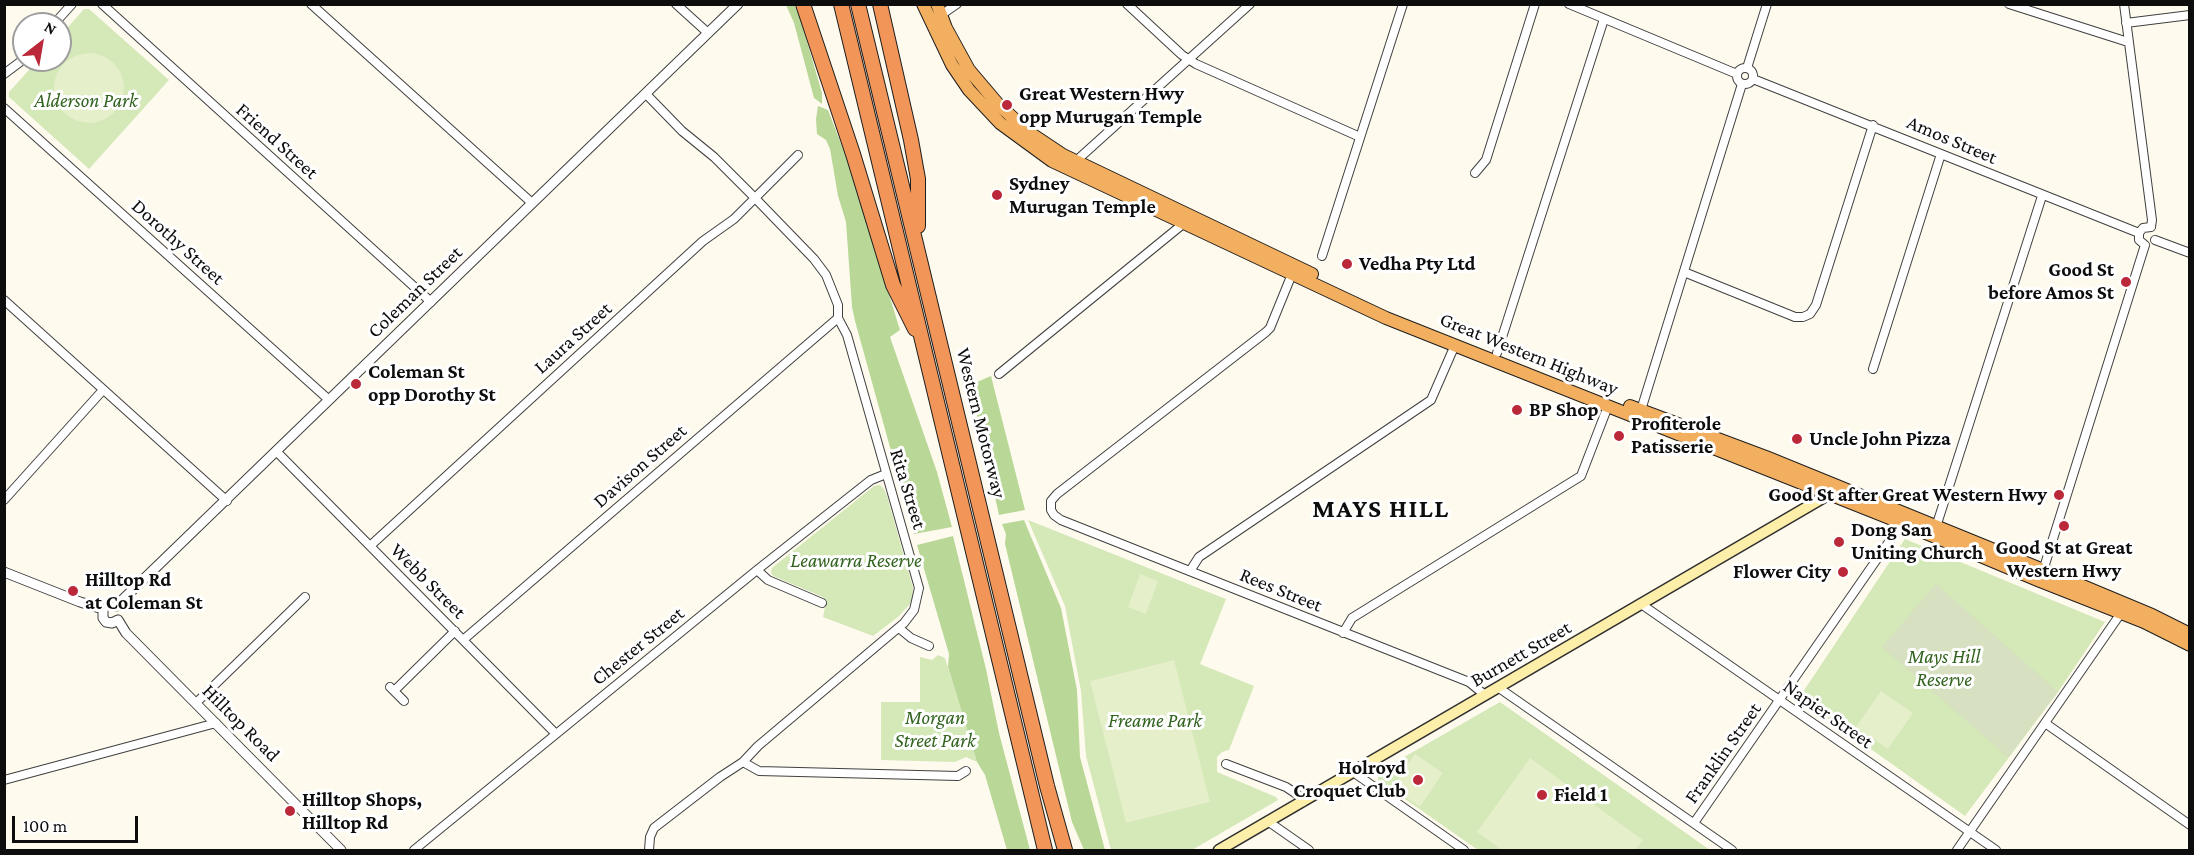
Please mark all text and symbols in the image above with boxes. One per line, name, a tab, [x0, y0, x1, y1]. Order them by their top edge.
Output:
north arrow	[12, 12, 72, 72]
text: N	[41, 18, 60, 38]
place label: Great Western Hwy opp Murugan Temple	[1019, 82, 1202, 129]
park label: Alderson Park	[34, 89, 138, 113]
street label: Friend Street	[231, 98, 323, 184]
marker: Great Western Hwy opp Murugan Temple	[1000, 98, 1014, 112]
street label: Amos Street	[1903, 110, 2001, 170]
place label: Sydney Murugan Temple	[1009, 172, 1156, 219]
marker: Sydney Murugan Temple	[990, 188, 1004, 202]
street label: Dorothy Street	[126, 194, 230, 290]
street label: Coleman Street	[363, 241, 467, 343]
place label: Vedha Pty Ltd	[1359, 252, 1475, 276]
marker: Vedha Pty Ltd	[1340, 257, 1354, 271]
place label: Good St before Amos St	[1988, 258, 2114, 305]
marker: Good St before Amos St	[2119, 275, 2133, 289]
street label: Laura Street	[529, 297, 617, 379]
street label: Great Western Highway	[1436, 307, 1622, 401]
street label: Western Motorway	[951, 345, 1011, 501]
place label: Coleman St opp Dorothy St	[368, 360, 496, 407]
marker: Coleman St opp Dorothy St	[349, 377, 363, 391]
place label: BP Shop	[1529, 398, 1599, 422]
marker: BP Shop	[1510, 403, 1524, 417]
place label: Profiterole Patisserie	[1631, 412, 1721, 459]
street label: Davison Street	[588, 419, 692, 513]
place label: Uncle John Pizza	[1809, 427, 1951, 451]
marker: Profiterole Patisserie	[1612, 429, 1626, 443]
marker: Uncle John Pizza	[1790, 432, 1804, 446]
street label: Rita Street	[884, 446, 932, 532]
place label: Good St after Great Western Hwy	[1768, 483, 2047, 507]
marker: Good St after Great Western Hwy	[2052, 488, 2066, 502]
district label: MAYS HILL	[1312, 493, 1450, 525]
place label: Dong San Uniting Church	[1851, 518, 1983, 565]
marker: Good St at Great Western Hwy	[2057, 519, 2071, 533]
marker: Dong San Uniting Church	[1832, 535, 1846, 549]
place label: Good St at Great Western Hwy	[1996, 536, 2132, 583]
street label: Webb Street	[385, 538, 471, 624]
park label: Leawarra Reserve	[790, 549, 922, 573]
place label: Flower City	[1733, 560, 1831, 584]
street label: Rees Street	[1236, 563, 1326, 617]
marker: Flower City	[1836, 565, 1850, 579]
place label: Hilltop Rd at Coleman St	[85, 568, 203, 615]
marker: Hilltop Rd at Coleman St	[66, 584, 80, 598]
street label: Chester Street	[587, 601, 689, 691]
street label: Burnett Street	[1466, 616, 1576, 692]
park label: Mays Hill Reserve	[1908, 645, 1980, 692]
street label: Napier Street	[1778, 674, 1878, 754]
street label: Hilltop Road	[197, 679, 285, 767]
street label: Franklin Street	[1679, 698, 1767, 808]
park label: Morgan Street Park	[894, 706, 976, 753]
park label: Freame Park	[1108, 709, 1202, 733]
place label: Holroyd Croquet Club	[1293, 756, 1406, 803]
marker: Holroyd Croquet Club	[1411, 773, 1425, 787]
place label: Field 1	[1554, 783, 1607, 807]
place label: Hilltop Shops, Hilltop Rd	[302, 788, 422, 835]
marker: Field 1	[1535, 788, 1549, 802]
scale bar	[15, 804, 141, 842]
marker: Hilltop Shops, Hilltop Rd	[283, 804, 297, 818]
text: 100 m	[23, 816, 67, 836]

